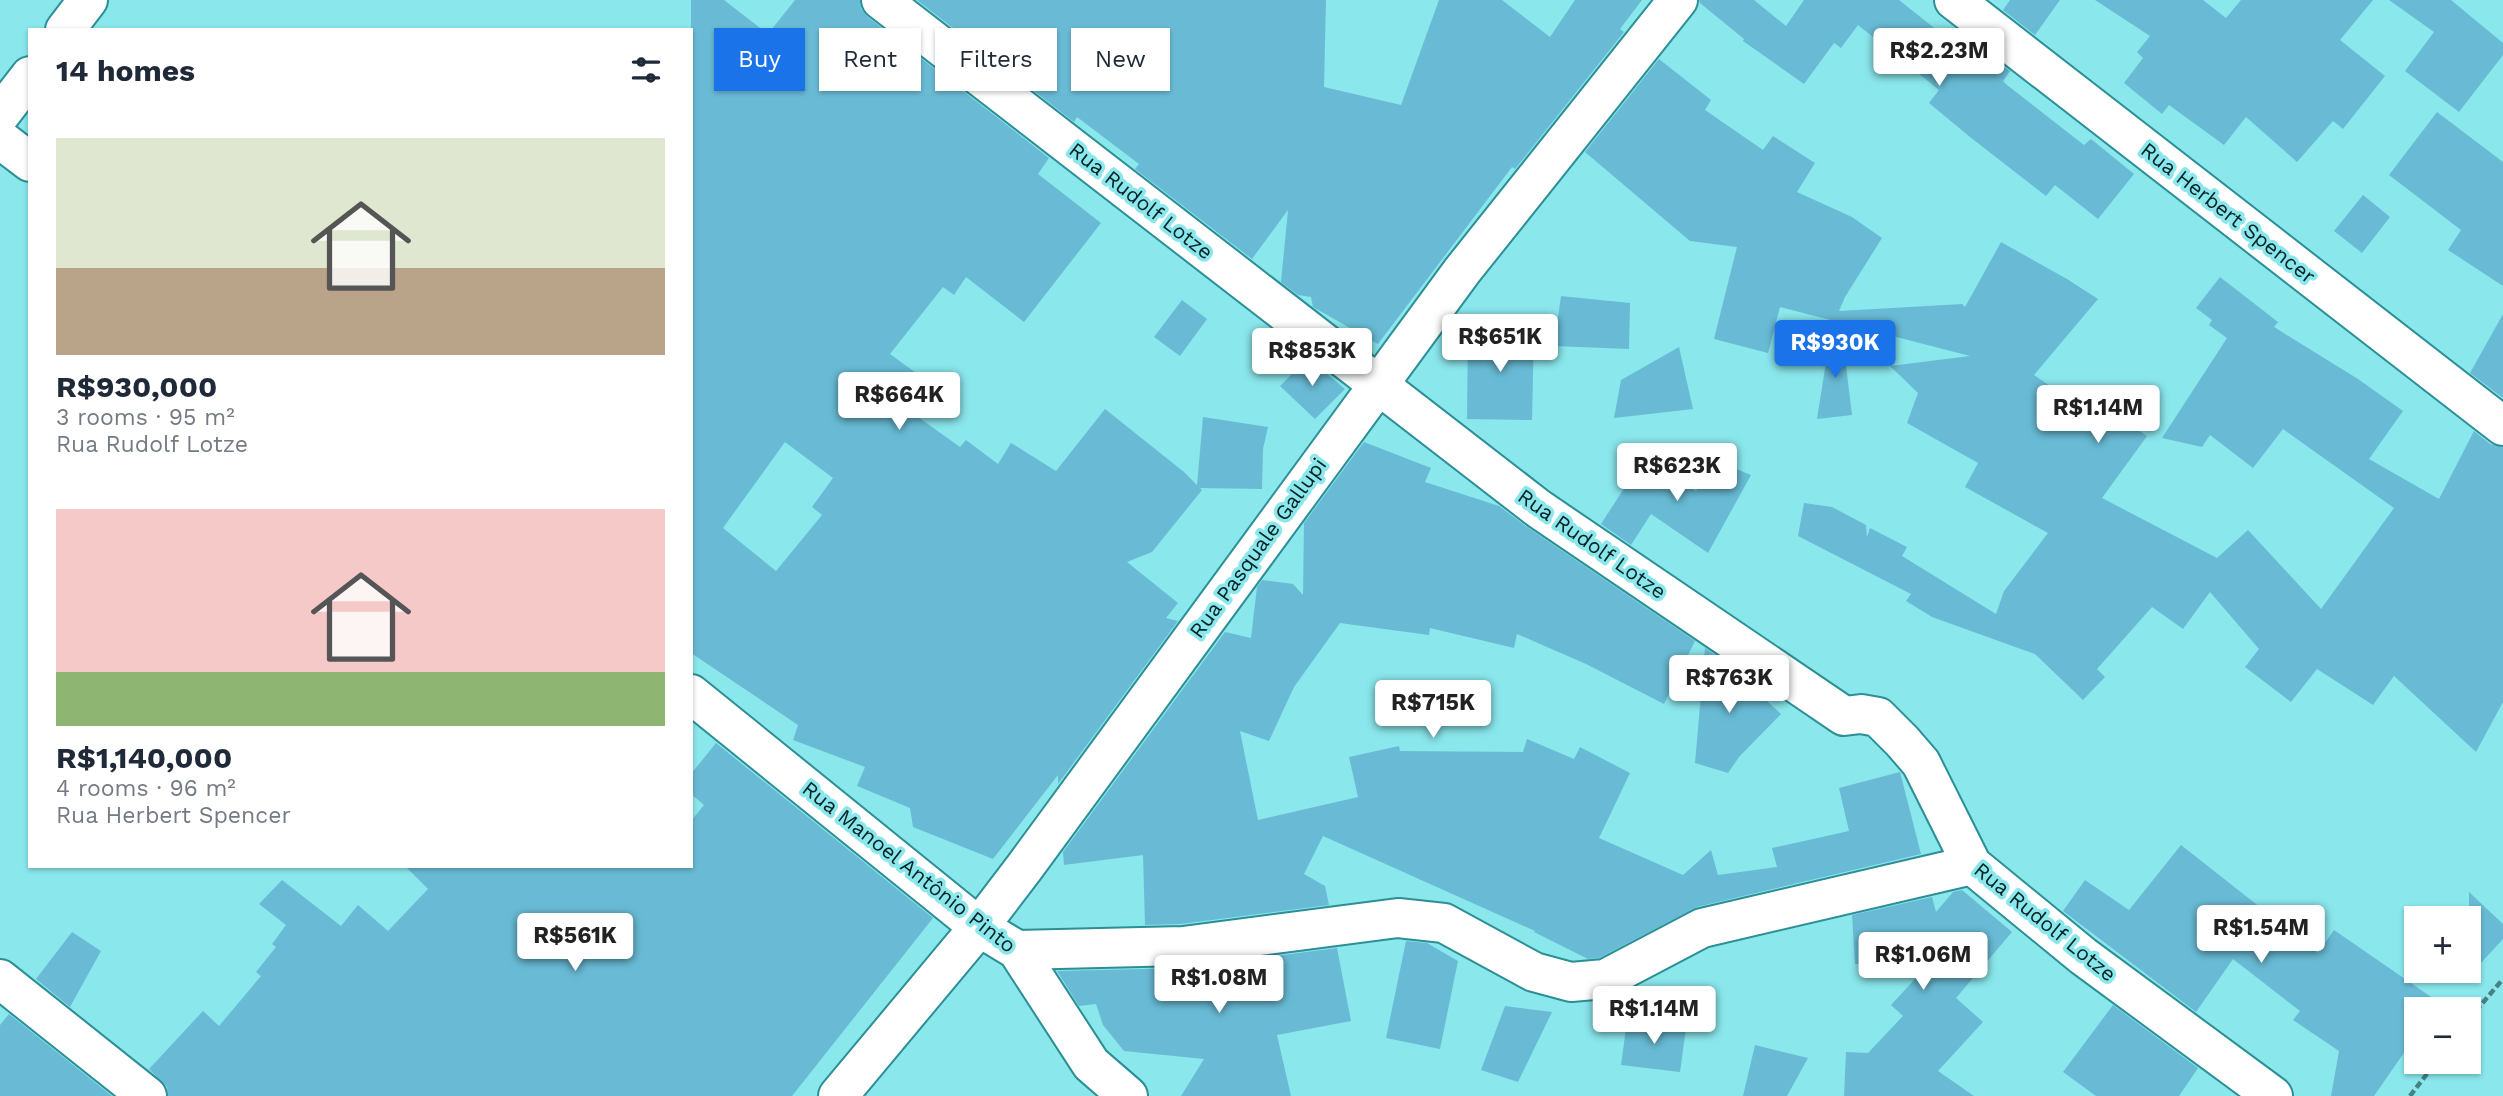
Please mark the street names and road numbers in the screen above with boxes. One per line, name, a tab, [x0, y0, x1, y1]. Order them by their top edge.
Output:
street label: Rua Rudolf Lotze	[1065, 137, 1218, 264]
street label: Rua Herbert Spencer	[2136, 137, 2321, 289]
street label: Rua Pasquale Gallupi	[1184, 453, 1331, 643]
street label: Rua Rudolf Lotze	[1513, 483, 1671, 604]
street label: Rua Manoel Antônio Pinto	[798, 776, 1021, 958]
street label: Rua Rudolf Lotze	[1969, 857, 2121, 986]

